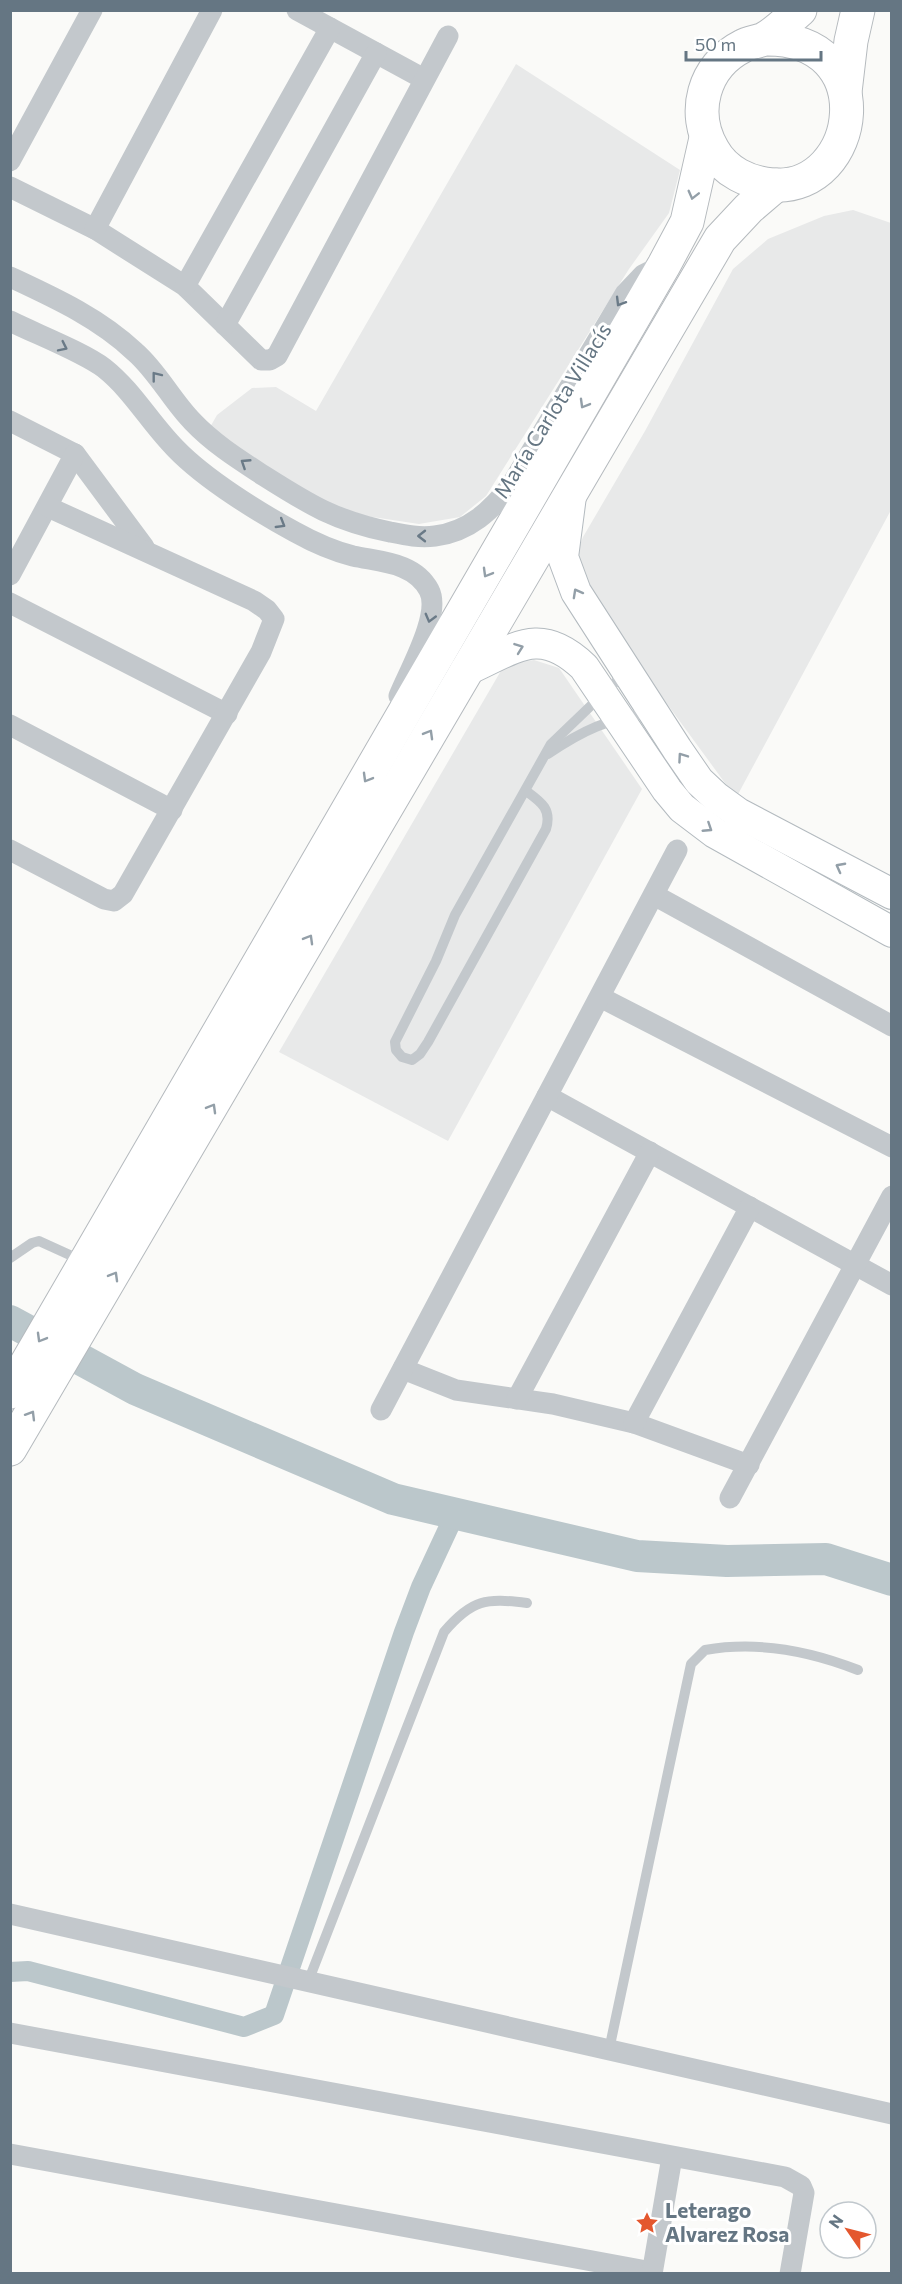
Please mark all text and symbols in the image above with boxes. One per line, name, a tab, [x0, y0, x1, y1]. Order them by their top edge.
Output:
scale bar	[686, 24, 821, 62]
text: 50 m	[695, 33, 736, 55]
one-way arrow	[688, 190, 701, 200]
one-way arrow	[616, 296, 628, 306]
street label: María Carlota Villacís	[488, 318, 616, 502]
one-way arrow	[56, 340, 67, 351]
one-way arrow	[152, 372, 163, 383]
one-way arrow	[580, 398, 591, 408]
one-way arrow	[241, 459, 252, 470]
one-way arrow	[275, 517, 285, 528]
one-way arrow	[418, 530, 427, 542]
one-way arrow	[482, 567, 494, 577]
one-way arrow	[573, 589, 584, 599]
one-way arrow	[425, 613, 438, 623]
one-way arrow	[513, 643, 524, 655]
one-way arrow	[421, 730, 433, 740]
one-way arrow	[678, 753, 689, 764]
one-way arrow	[363, 772, 375, 782]
one-way arrow	[702, 821, 712, 833]
one-way arrow	[836, 863, 846, 874]
one-way arrow	[302, 935, 314, 945]
one-way arrow	[204, 1104, 216, 1114]
one-way arrow	[106, 1272, 118, 1283]
one-way arrow	[37, 1332, 49, 1342]
one-way arrow	[23, 1411, 35, 1421]
place label: Leterago Alvarez Rosa	[665, 2197, 789, 2246]
north arrow	[818, 2200, 878, 2260]
place icon: Leterago Alvarez Rosa	[634, 2210, 660, 2236]
text: N	[824, 2211, 847, 2231]

